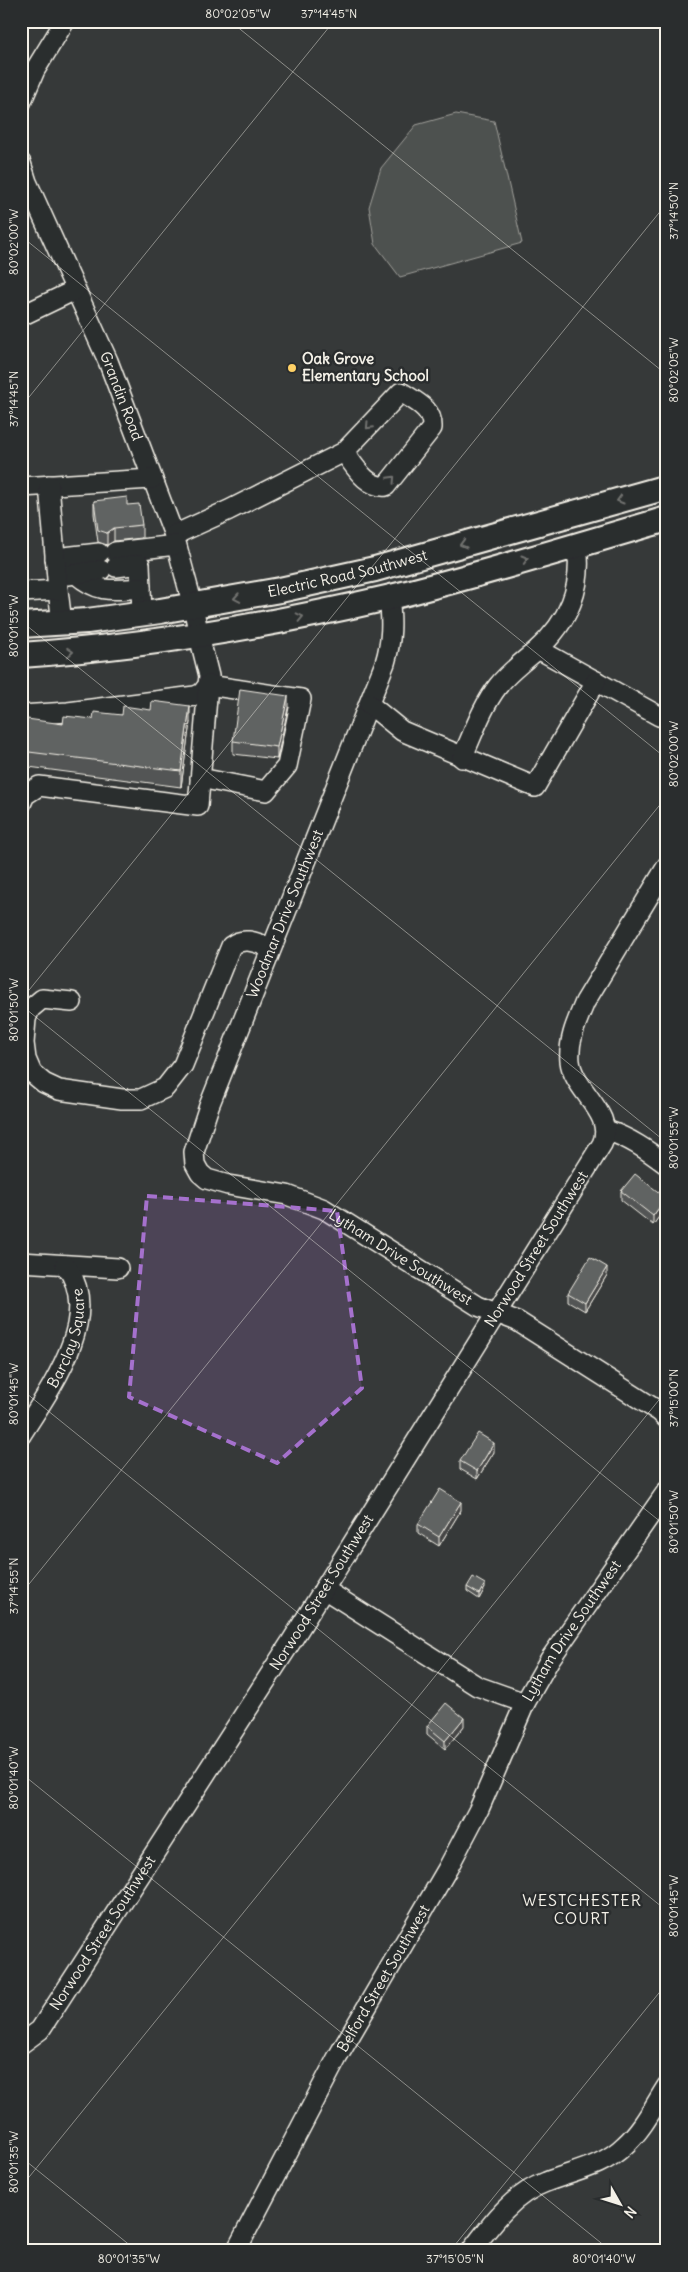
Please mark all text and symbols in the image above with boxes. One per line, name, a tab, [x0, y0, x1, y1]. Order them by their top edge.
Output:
text: 80°02'05"W	[205, 6, 271, 21]
text: 37°14'45"N	[301, 6, 357, 21]
text: 37°14'50"N	[666, 182, 681, 240]
text: 80°02'00"W	[6, 209, 21, 275]
text: 80°02'05"W	[666, 337, 681, 403]
street label: Grandin Road	[96, 348, 147, 443]
place label: Oak Grove Elementary School	[302, 349, 429, 386]
marker: Oak Grove Elementary School	[286, 362, 298, 374]
text: 37°14'45"N	[6, 371, 21, 427]
one-way arrow	[366, 420, 375, 429]
one-way arrow	[386, 475, 395, 484]
one-way arrow	[616, 495, 624, 505]
one-way arrow	[459, 538, 468, 549]
street label: Electric Road Southwest	[266, 545, 429, 601]
one-way arrow	[520, 555, 528, 565]
one-way arrow	[233, 592, 242, 602]
text: 80°01'55"W	[6, 595, 21, 657]
one-way arrow	[295, 612, 304, 623]
one-way arrow	[66, 647, 74, 658]
text: 80°02'00"W	[666, 721, 681, 787]
street label: Woodmar Drive Southwest	[242, 827, 327, 1001]
text: 80°01'50"W	[6, 978, 21, 1042]
text: 80°01'55"W	[666, 1107, 681, 1169]
street label: Norwood Street Southwest	[480, 1167, 592, 1330]
street label: Lytham Drive Southwest	[326, 1205, 476, 1309]
street label: Barclay Square	[43, 1287, 88, 1391]
text: 80°01'45"W	[6, 1363, 21, 1425]
text: 37°15'00"N	[666, 1369, 681, 1427]
text: 80°01'50"W	[666, 1490, 681, 1554]
street label: Norwood Street Southwest	[265, 1511, 377, 1674]
street label: Lytham Drive Southwest	[518, 1556, 625, 1705]
text: 37°14'55"N	[6, 1558, 21, 1614]
text: 80°01'40"W	[6, 1746, 21, 1810]
street label: Norwood Street Southwest	[45, 1852, 159, 2014]
text: 80°01'45"W	[666, 1875, 681, 1937]
district label: WESTCHESTER COURT	[522, 1890, 642, 1928]
street label: Belford Street Southwest	[333, 1901, 433, 2055]
text: 80°01'35"W	[6, 2131, 21, 2193]
north arrow	[596, 2180, 646, 2230]
text: N	[620, 2203, 640, 2222]
text: 80°01'35"W	[98, 2251, 160, 2266]
text: 37°15'05"N	[426, 2251, 484, 2266]
text: 80°01'40"W	[572, 2251, 636, 2266]

